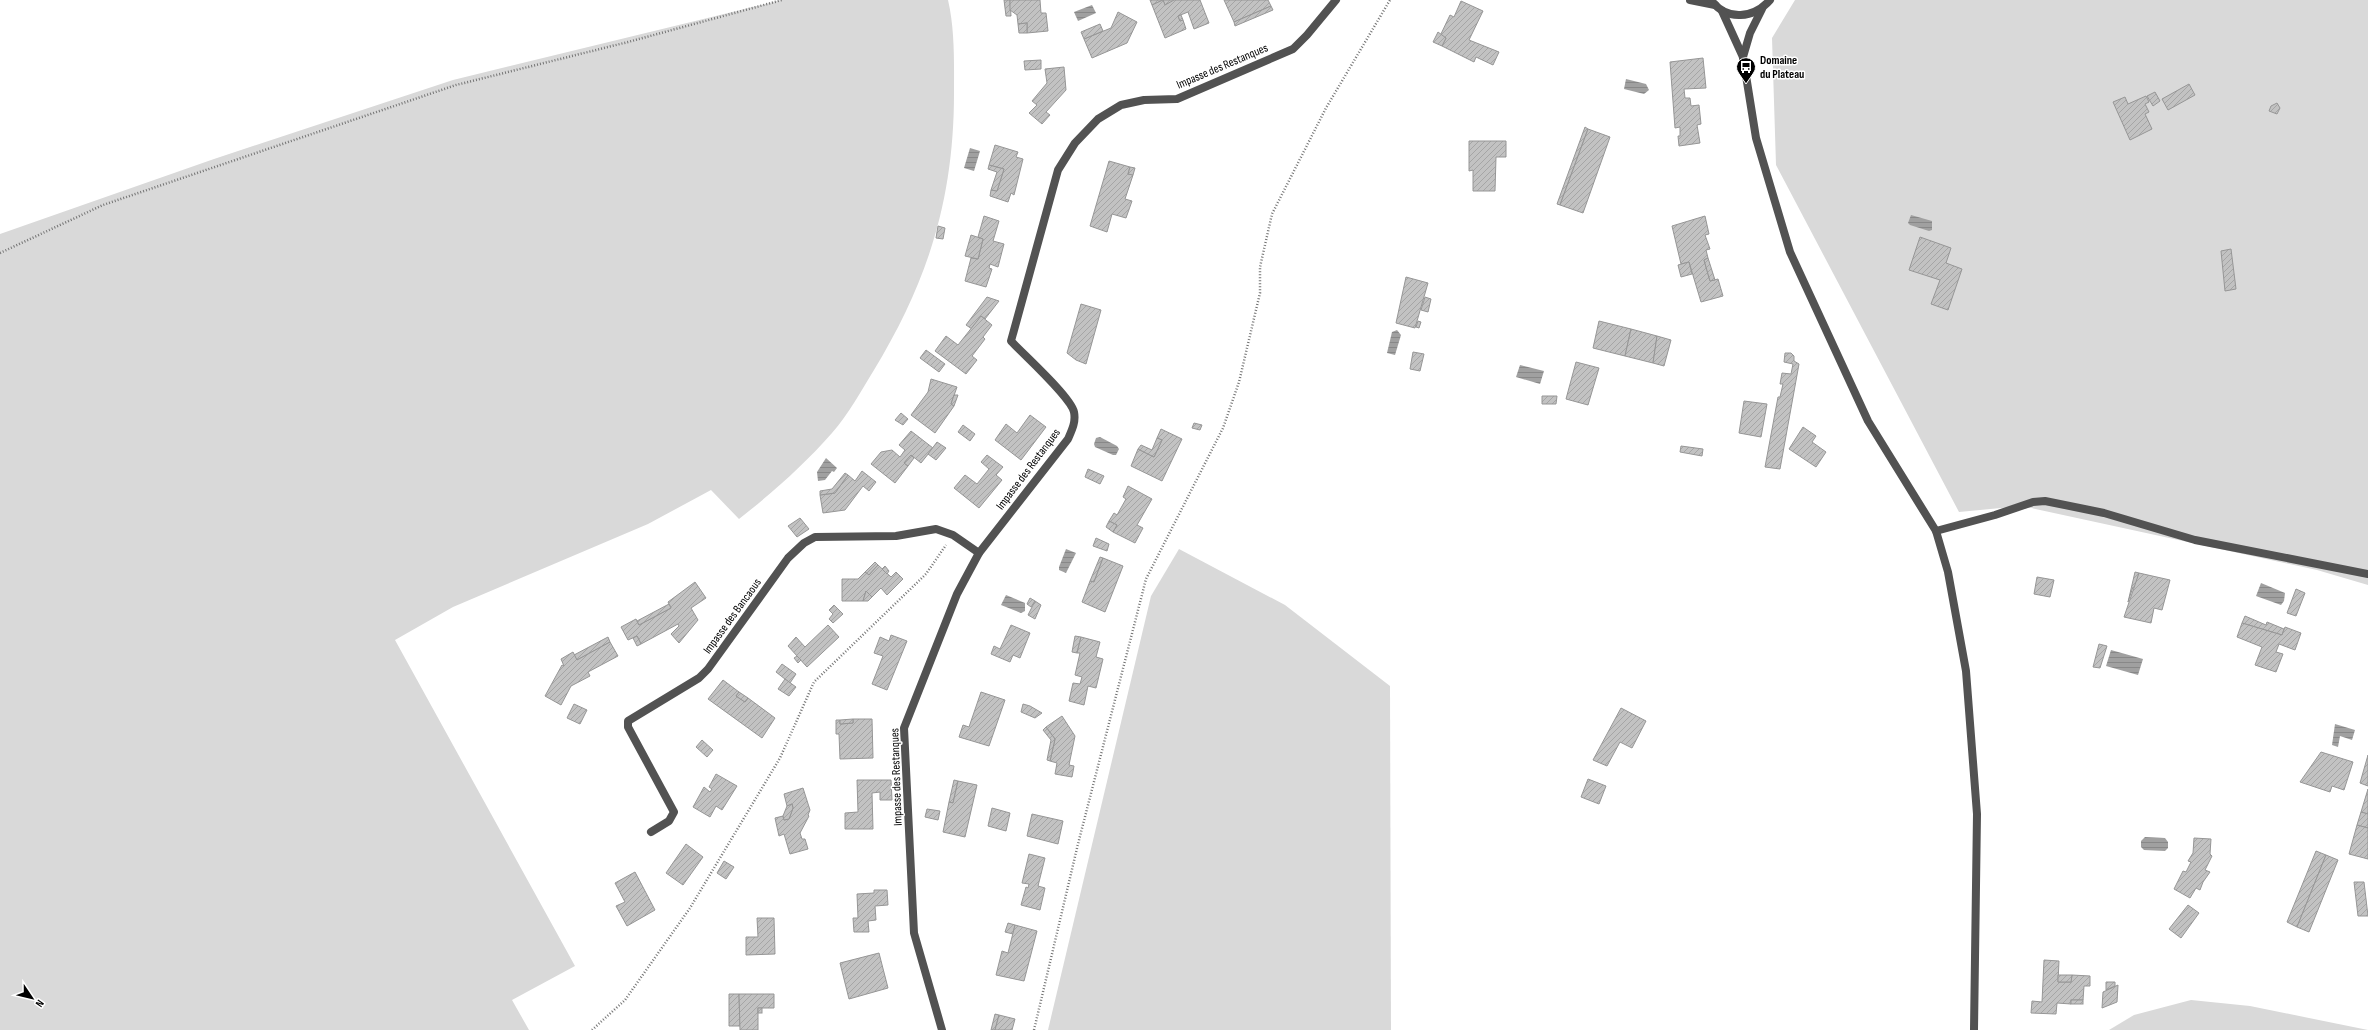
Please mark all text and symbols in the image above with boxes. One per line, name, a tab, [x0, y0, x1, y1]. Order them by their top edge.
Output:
street label: Impasse des Restanques	[1174, 40, 1270, 93]
place label: Domaine du Plateau	[1760, 53, 1804, 82]
bus stop icon: Domaine du Plateau	[1735, 56, 1757, 84]
street label: Impasse des Restanques	[993, 426, 1064, 513]
street label: Impasse des Bancaous	[700, 576, 765, 657]
street label: Impasse des Restanques	[887, 728, 906, 826]
north arrow	[12, 978, 52, 1018]
text: N	[33, 997, 47, 1010]

